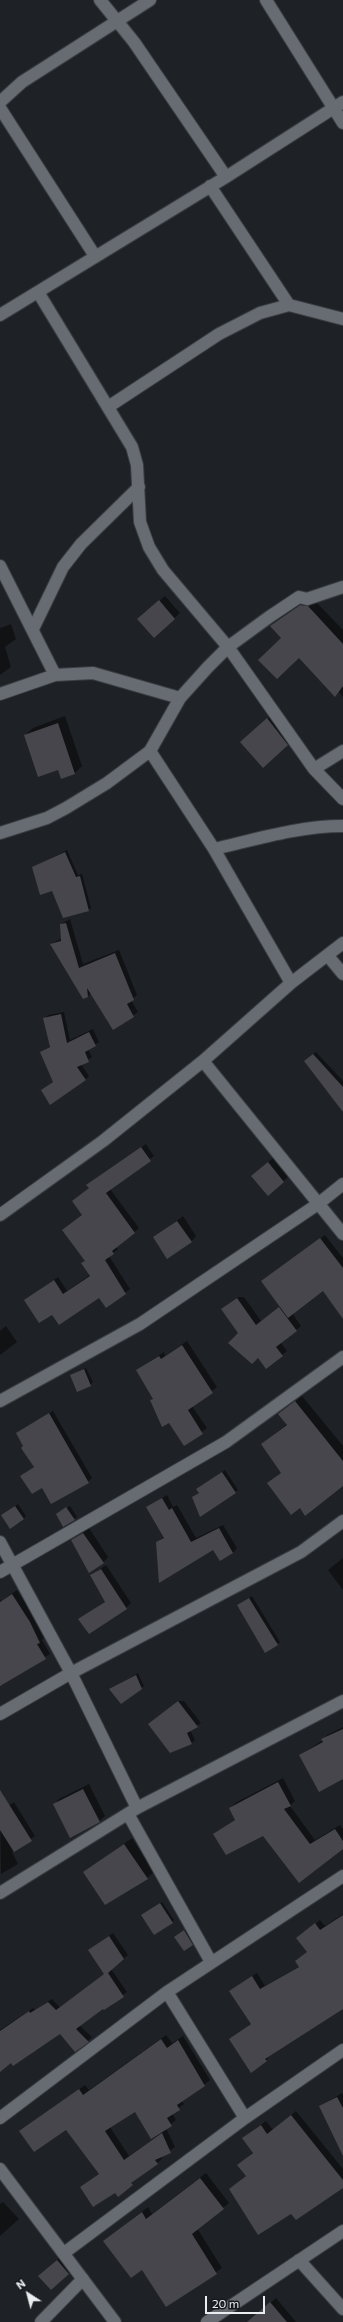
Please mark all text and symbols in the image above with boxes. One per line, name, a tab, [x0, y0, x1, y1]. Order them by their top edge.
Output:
north arrow	[8, 2274, 48, 2314]
text: N	[13, 2276, 28, 2292]
scale bar	[207, 2288, 267, 2314]
text: 20 m	[212, 2296, 239, 2310]

